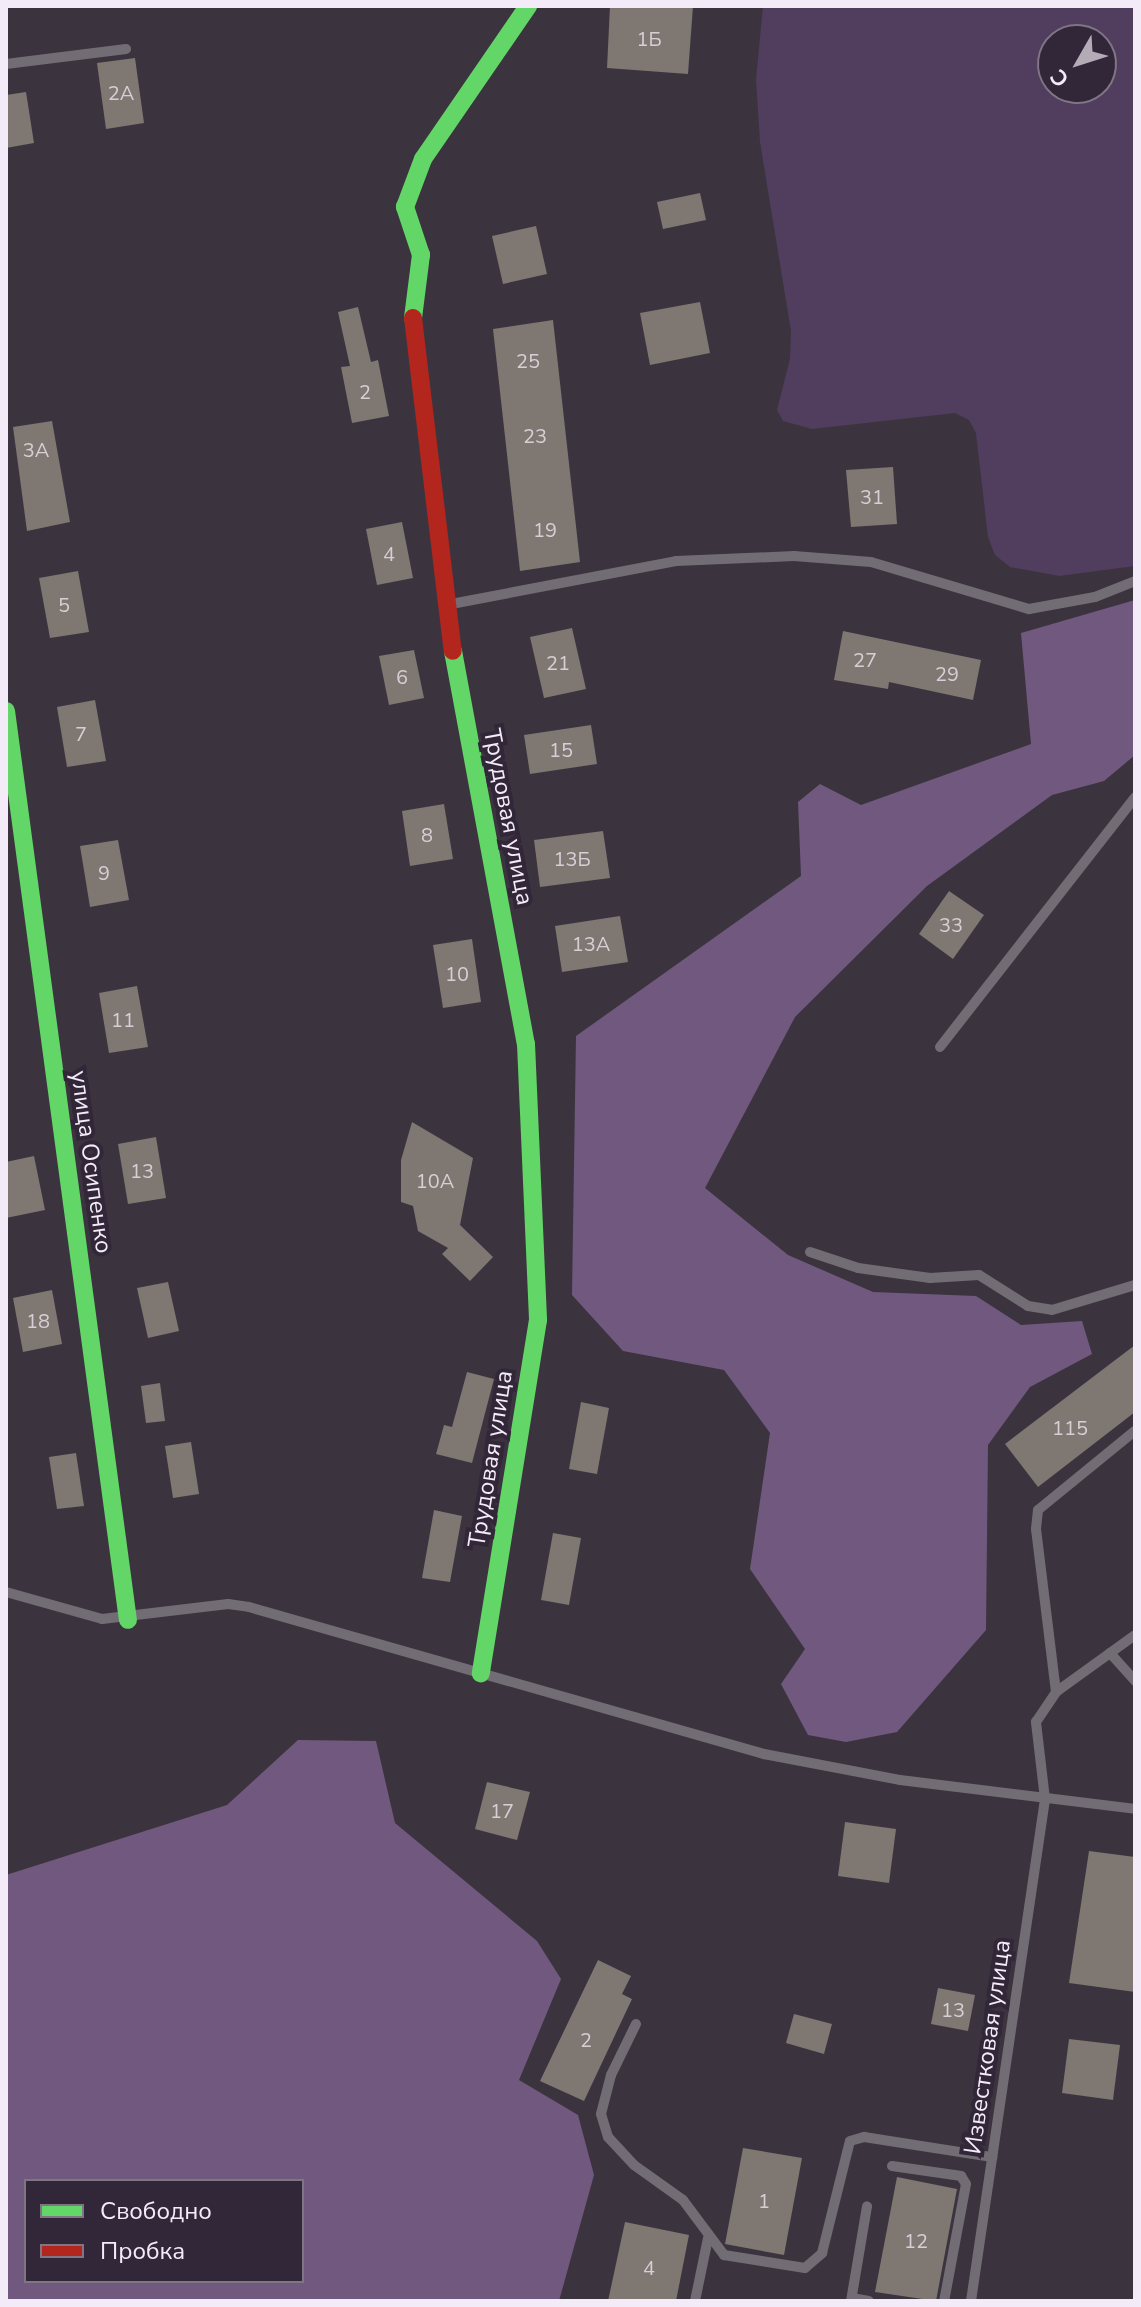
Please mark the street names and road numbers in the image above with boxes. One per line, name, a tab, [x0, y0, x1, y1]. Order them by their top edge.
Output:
street label: Трудовая улица	[477, 726, 539, 908]
street label: улица Осипенко	[64, 1069, 118, 1255]
street label: Трудовая улица	[463, 1368, 519, 1550]
street label: Известковая улица	[959, 1938, 1017, 2156]

